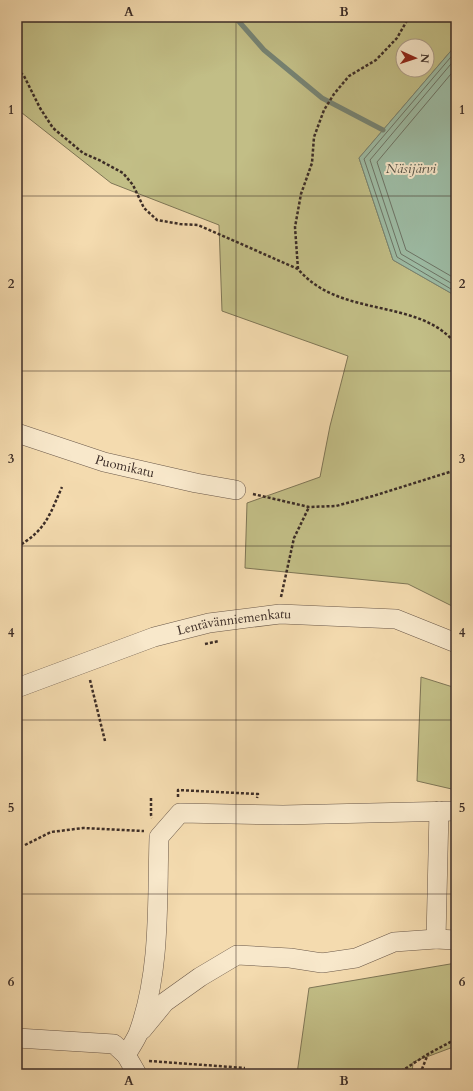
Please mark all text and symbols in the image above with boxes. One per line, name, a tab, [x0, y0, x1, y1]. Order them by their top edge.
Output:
text: A	[124, 3, 134, 21]
text: B	[339, 3, 349, 21]
north arrow	[395, 38, 435, 78]
text: N	[417, 53, 432, 64]
text: 1	[8, 101, 14, 119]
text: 1	[459, 101, 465, 119]
water label: Näsijärvi	[386, 159, 436, 178]
text: 2	[8, 275, 15, 293]
text: 2	[459, 275, 466, 293]
text: 3	[8, 450, 15, 468]
text: 3	[459, 450, 466, 468]
street label: Puomikatu	[93, 451, 156, 482]
street label: Lentävänniemenkatu	[175, 605, 292, 640]
text: 4	[8, 624, 15, 642]
text: 4	[459, 624, 466, 642]
text: 5	[8, 799, 14, 817]
text: 5	[459, 799, 465, 817]
text: 6	[8, 973, 15, 991]
text: 6	[459, 973, 466, 991]
text: A	[124, 1072, 134, 1090]
text: B	[339, 1072, 349, 1090]

